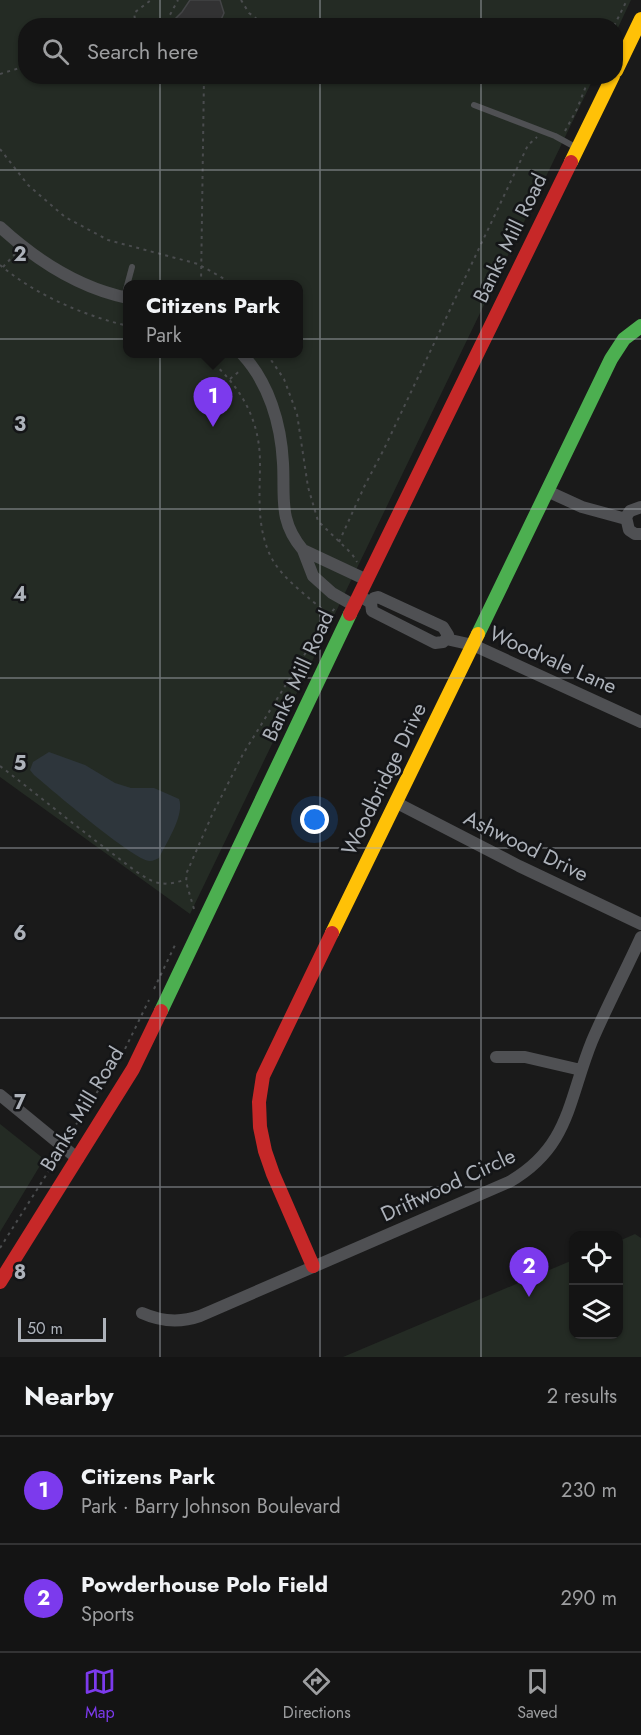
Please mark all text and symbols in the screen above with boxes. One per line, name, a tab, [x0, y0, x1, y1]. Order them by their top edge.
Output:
search box	[18, 18, 623, 84]
icon: search	[39, 35, 72, 68]
text: Search here	[87, 35, 198, 67]
street label: Banks Mill Road	[466, 168, 554, 308]
text: 2	[13, 240, 27, 269]
popup	[123, 280, 303, 358]
text: Citizens Park	[146, 289, 280, 321]
text: Park	[146, 321, 182, 350]
pin: 1	[194, 378, 232, 427]
text: 3	[14, 410, 26, 439]
text: 4	[13, 580, 27, 609]
street label: Banks Mill Road	[255, 606, 341, 746]
street label: Woodvale Lane	[484, 618, 622, 702]
street label: Woodbridge Drive	[334, 697, 434, 860]
text: 5	[14, 749, 27, 778]
street label: Ashwood Drive	[459, 803, 593, 889]
your location	[300, 805, 329, 834]
text: 6	[13, 919, 27, 948]
street label: Banks Mill Road	[33, 1041, 131, 1177]
text: 7	[14, 1088, 27, 1117]
street label: Driftwood Circle	[376, 1141, 520, 1229]
map controls	[569, 1231, 623, 1339]
button: locate	[569, 1231, 623, 1285]
pin: 2	[510, 1248, 548, 1297]
text: 8	[14, 1258, 26, 1287]
button: layers	[569, 1285, 623, 1339]
scale bar	[18, 1315, 106, 1342]
text: 50 m	[27, 1317, 63, 1340]
text: Nearby	[24, 1377, 113, 1415]
text: 2 results	[547, 1382, 617, 1411]
text: Citizens Park	[81, 1460, 215, 1492]
text: 1	[38, 1476, 49, 1505]
text: 230 m	[561, 1476, 617, 1505]
text: Park · Barry Johnson Boulevard	[81, 1492, 341, 1521]
text: Powderhouse Polo Field	[81, 1568, 328, 1600]
text: 2	[37, 1584, 50, 1613]
text: 290 m	[561, 1584, 617, 1613]
text: Sports	[81, 1600, 134, 1629]
tab: Map	[83, 1665, 116, 1724]
tab: Directions	[283, 1665, 351, 1724]
tab: Saved	[517, 1665, 558, 1724]

